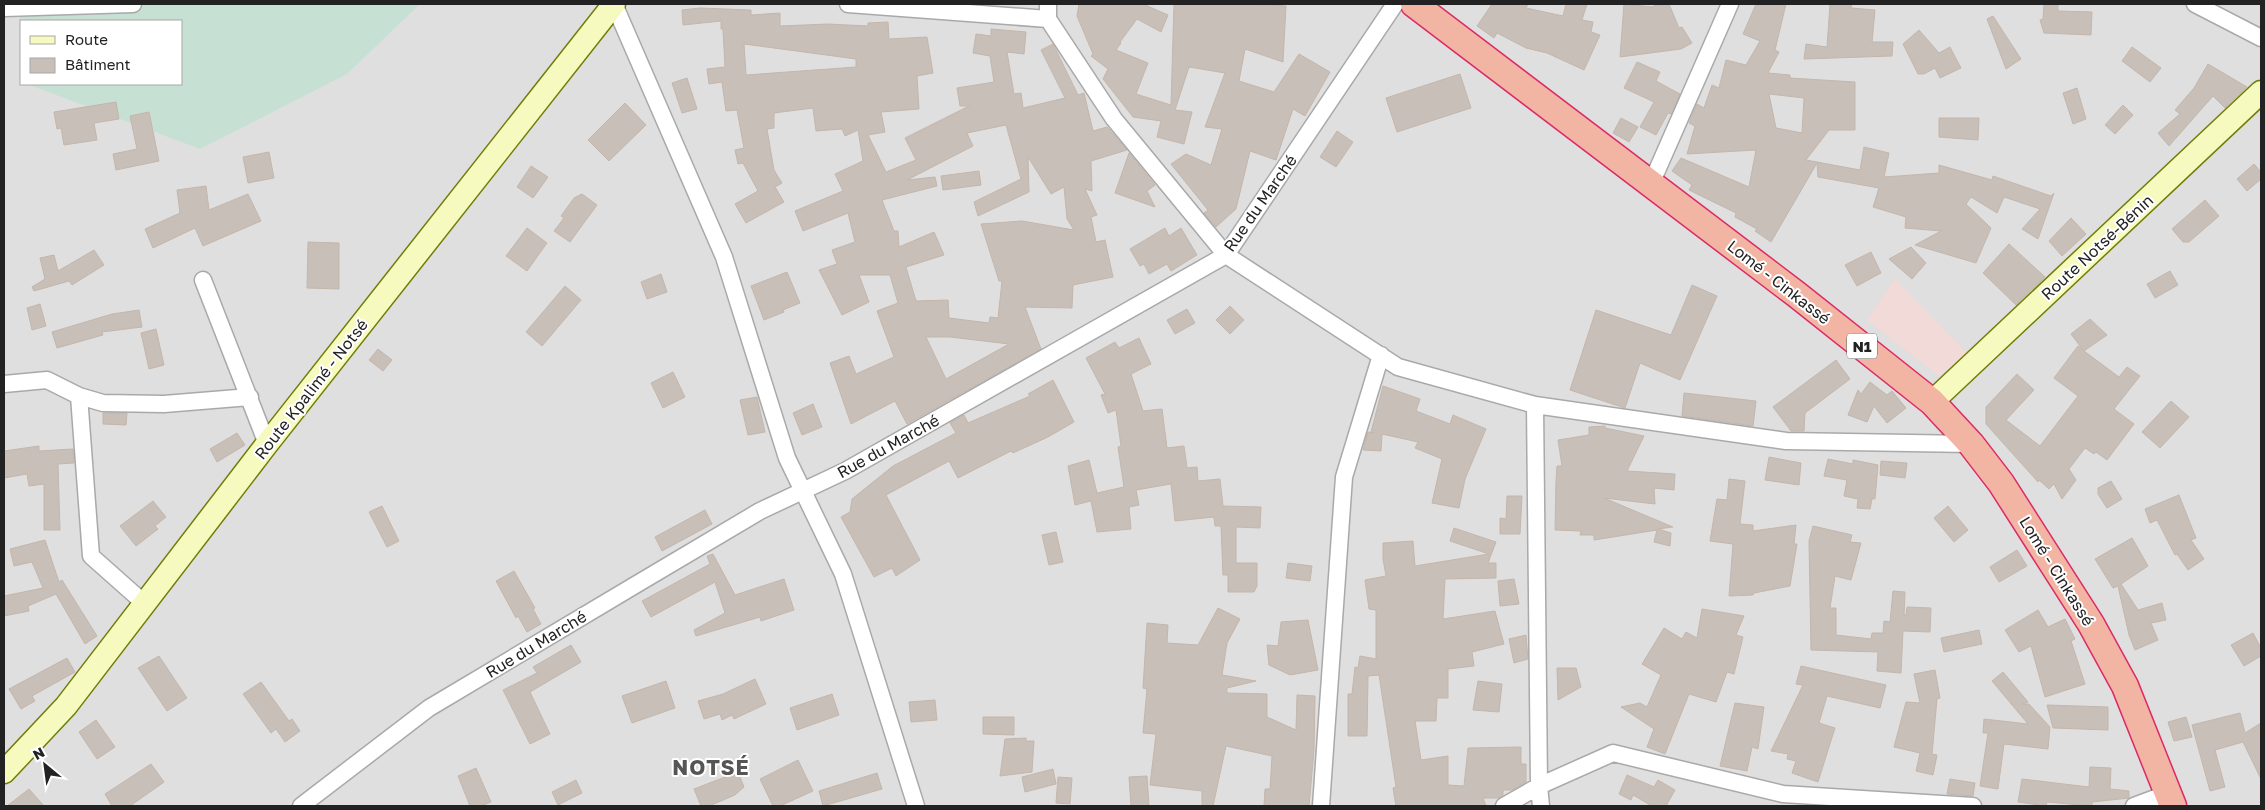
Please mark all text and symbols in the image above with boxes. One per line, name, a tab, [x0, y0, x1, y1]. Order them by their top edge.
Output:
legend	[20, 20, 182, 85]
text: Route	[65, 30, 108, 48]
text: Bâtiment	[65, 55, 130, 73]
street label: Rue du Marché	[1219, 151, 1301, 255]
street label: Route Notsé-Bénin	[2037, 190, 2157, 304]
street label: Lomé - Cinkassé	[1723, 236, 1835, 328]
street label: Route Kpalimé - Notsé	[250, 315, 372, 463]
road number: N1	[1847, 334, 1877, 358]
street label: Rue du Marché	[833, 410, 943, 482]
street label: Lomé - Cinkassé	[2015, 513, 2099, 629]
street label: Rue du Marché	[482, 606, 590, 682]
north arrow	[20, 740, 70, 790]
text: N	[30, 743, 47, 763]
district label: NOTSÉ	[672, 754, 750, 780]

